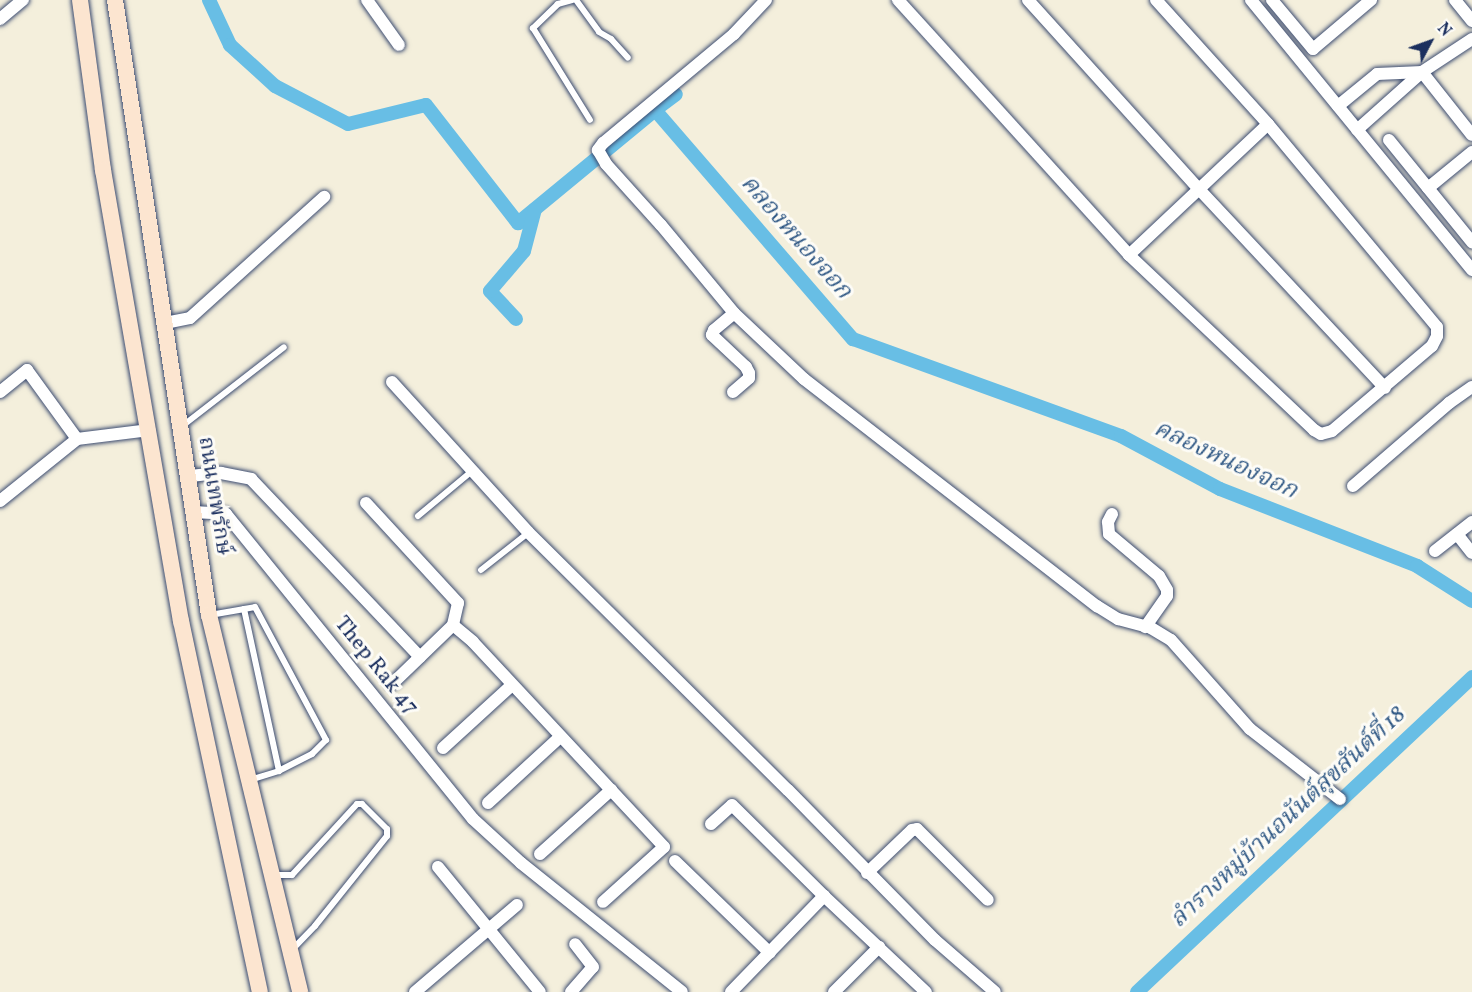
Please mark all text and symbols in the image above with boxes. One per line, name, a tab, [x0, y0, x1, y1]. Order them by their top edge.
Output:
north arrow	[1400, 12, 1460, 72]
text: N	[1431, 19, 1456, 42]
water label: คลองหนองจอก	[733, 170, 857, 306]
water label: คลองหนองจอก	[1149, 415, 1301, 507]
street label: ถนนเทพรักษ์	[192, 435, 236, 557]
street label: Thep Rak 47	[328, 611, 424, 721]
water label: ลำรางหมู่บ้านอนันต์สุขสันต์ที่ 18	[1165, 701, 1413, 935]

